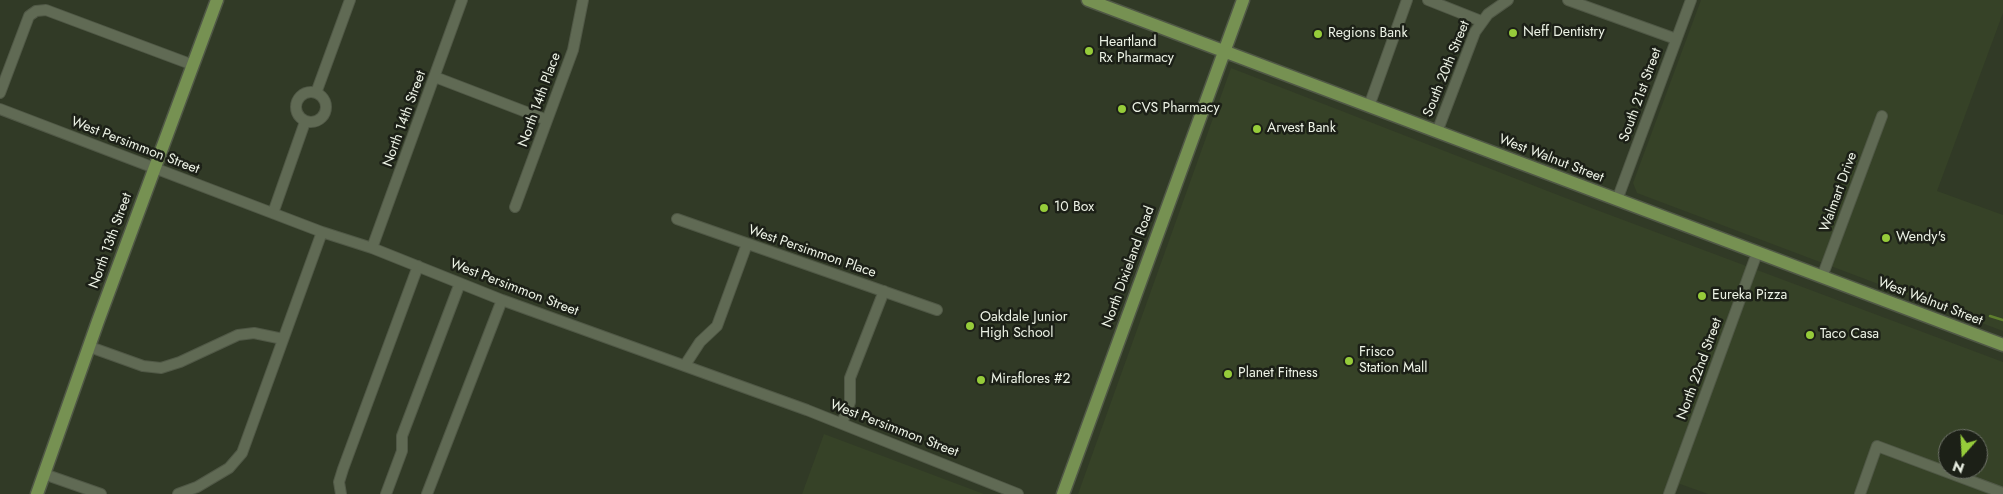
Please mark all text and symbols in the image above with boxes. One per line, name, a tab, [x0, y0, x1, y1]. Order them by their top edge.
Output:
street label: South 20th Street	[1420, 18, 1474, 120]
place label: Neff Dentistry	[1523, 25, 1605, 41]
place label: Regions Bank	[1328, 26, 1408, 42]
marker: Neff Dentistry	[1507, 27, 1519, 39]
marker: Regions Bank	[1312, 28, 1324, 40]
place label: Heartland Rx Pharmacy	[1099, 35, 1174, 68]
marker: Heartland Rx Pharmacy	[1083, 45, 1095, 57]
street label: South 21st Street	[1616, 46, 1666, 144]
street label: North 14th Place	[515, 51, 565, 149]
street label: North 14th Street	[380, 69, 430, 169]
place label: CVS Pharmacy	[1132, 101, 1220, 117]
marker: CVS Pharmacy	[1116, 103, 1128, 115]
street label: West Persimmon Street	[68, 114, 202, 178]
place label: Arvest Bank	[1267, 121, 1336, 137]
marker: Arvest Bank	[1251, 123, 1263, 135]
street label: West Walnut Street	[1496, 131, 1606, 187]
street label: Walmart Drive	[1817, 150, 1861, 234]
street label: North 13th Street	[86, 191, 136, 291]
place label: 10 Box	[1054, 200, 1094, 216]
marker: 10 Box	[1038, 202, 1050, 214]
street label: North Dixieland Road	[1099, 204, 1159, 330]
street label: West Persimmon Place	[746, 222, 878, 282]
place label: Wendy's	[1896, 230, 1946, 246]
marker: Wendy's	[1880, 232, 1892, 244]
street label: West Persimmon Street	[447, 256, 581, 320]
street label: West Walnut Street	[1875, 274, 1985, 330]
place label: Eureka Pizza	[1712, 288, 1787, 304]
marker: Eureka Pizza	[1696, 290, 1708, 302]
place label: Oakdale Junior High School	[980, 310, 1067, 342]
street label: North 22nd Street	[1674, 316, 1726, 422]
marker: Oakdale Junior High School	[964, 320, 976, 332]
place label: Taco Casa	[1820, 327, 1879, 343]
marker: Taco Casa	[1804, 329, 1816, 341]
place label: Frisco Station Mall	[1359, 345, 1427, 378]
marker: Frisco Station Mall	[1343, 355, 1355, 367]
place label: Planet Fitness	[1238, 366, 1318, 382]
marker: Planet Fitness	[1222, 368, 1234, 380]
place label: Miraflores #2	[991, 372, 1070, 388]
marker: Miraflores #2	[975, 374, 987, 386]
street label: West Persimmon Street	[827, 397, 961, 461]
north arrow	[1938, 429, 1988, 479]
text: N	[1950, 456, 1967, 479]

